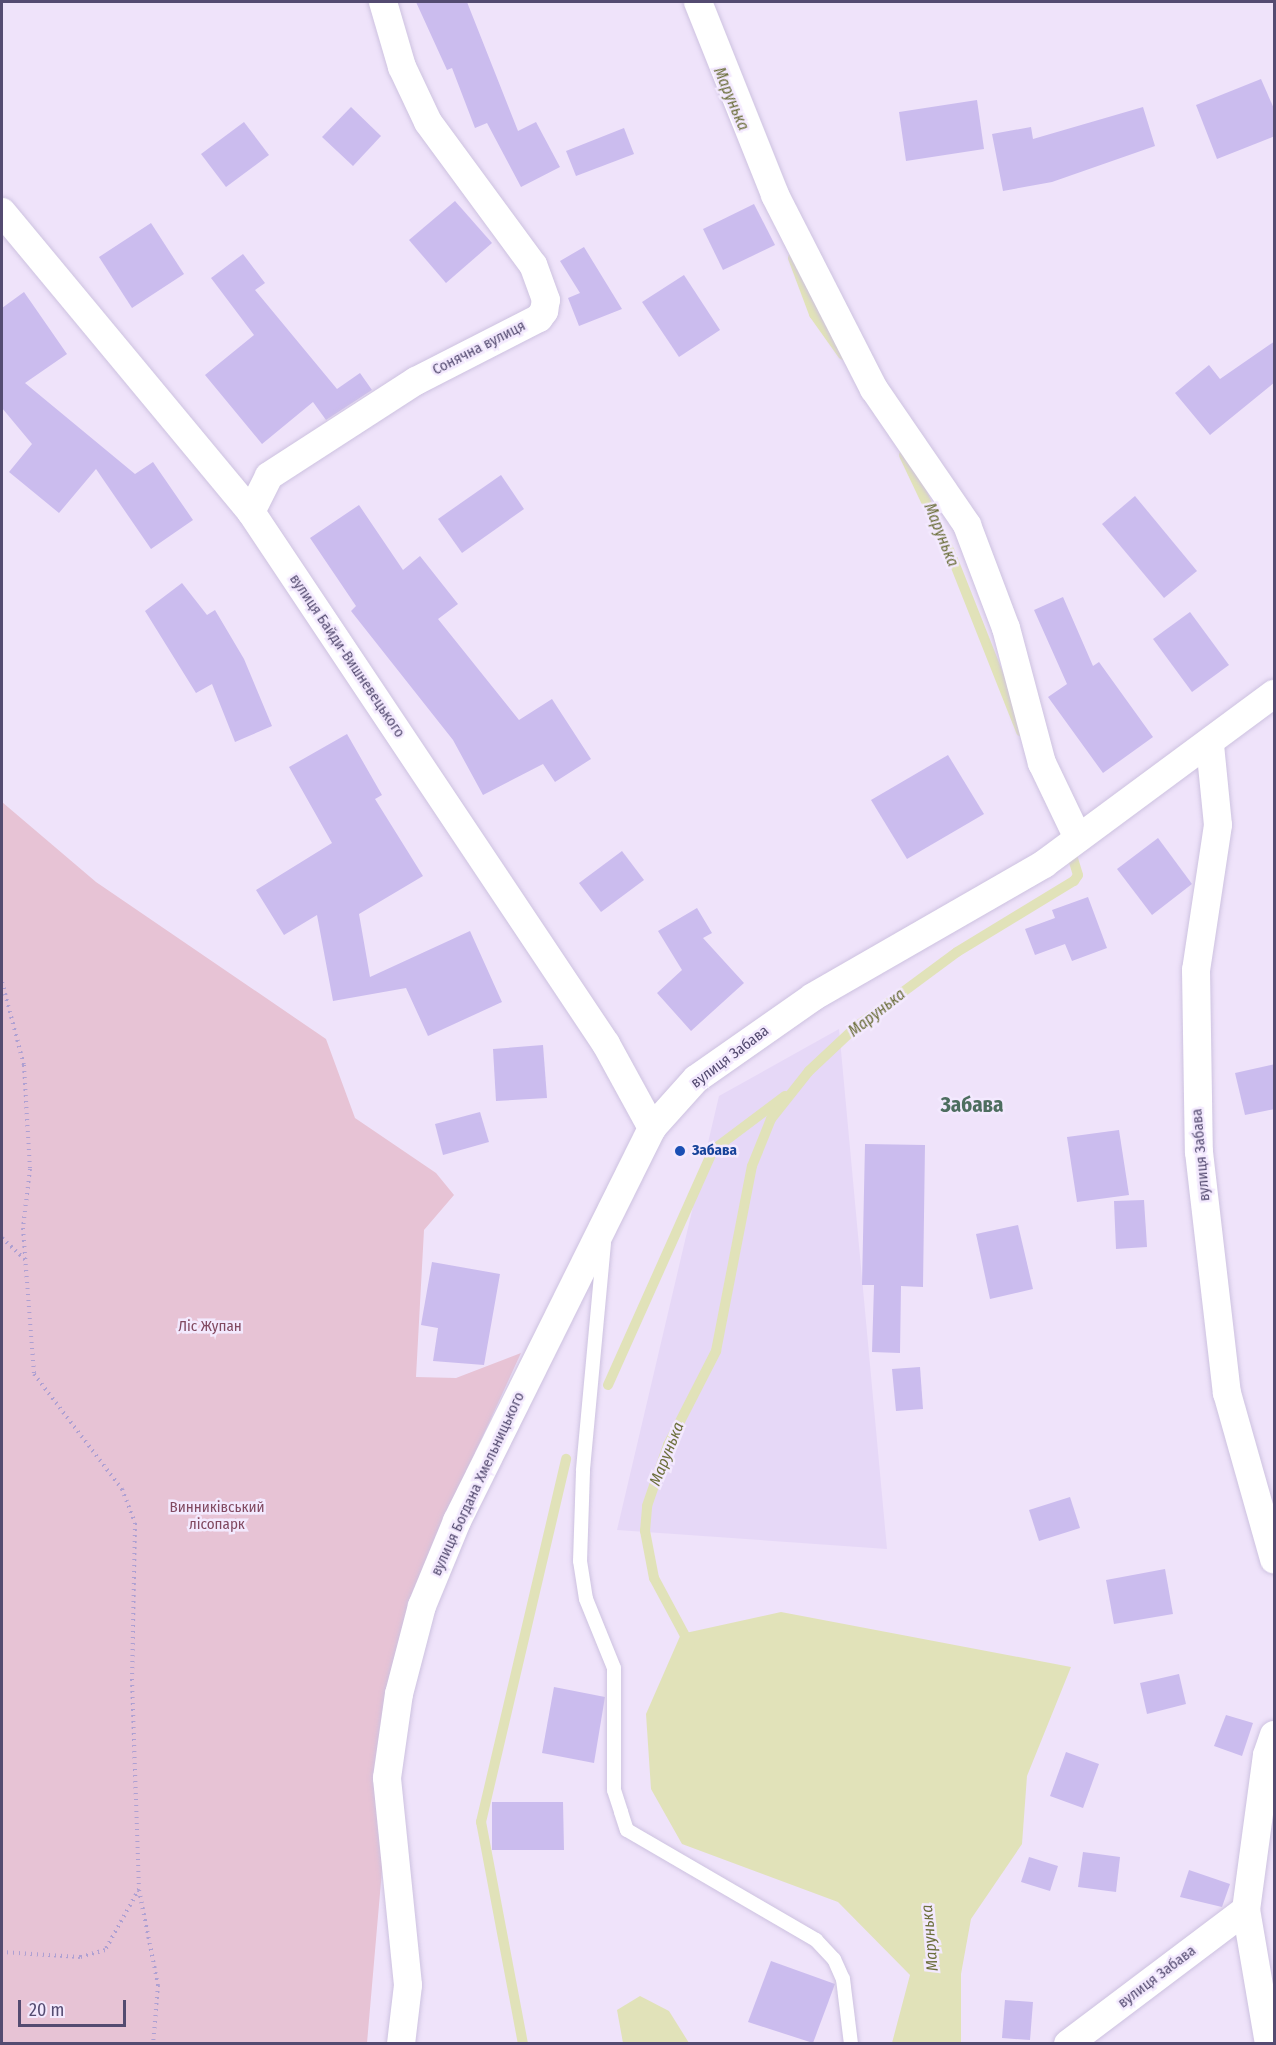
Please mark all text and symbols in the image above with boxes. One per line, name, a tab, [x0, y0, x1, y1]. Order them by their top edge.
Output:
water label: Марунька	[709, 65, 753, 133]
street label: Сонячна вулиця	[430, 317, 528, 379]
water label: Марунька	[920, 500, 962, 570]
street label: вулиця Байди-Вишневецького	[286, 571, 408, 741]
water label: Марунька	[845, 985, 909, 1041]
street label: вулиця Забава	[688, 1022, 772, 1092]
district label: Забава	[941, 1092, 1003, 1118]
street label: вулиця Забава	[1188, 1108, 1214, 1202]
place label: Забава	[692, 1142, 737, 1160]
marker: Забава	[673, 1144, 687, 1158]
park label: Ліс Жупан	[178, 1318, 242, 1336]
street label: вулиця Богдана Хмельницького	[427, 1389, 529, 1579]
water label: Марунька	[646, 1419, 688, 1489]
park label: Винниківський лісопарк	[169, 1498, 265, 1533]
water label: Марунька	[918, 1904, 942, 1972]
street label: вулиця Забава	[1115, 1942, 1199, 2012]
scale bar	[21, 1988, 129, 2026]
text: 20 m	[29, 1999, 64, 2021]

